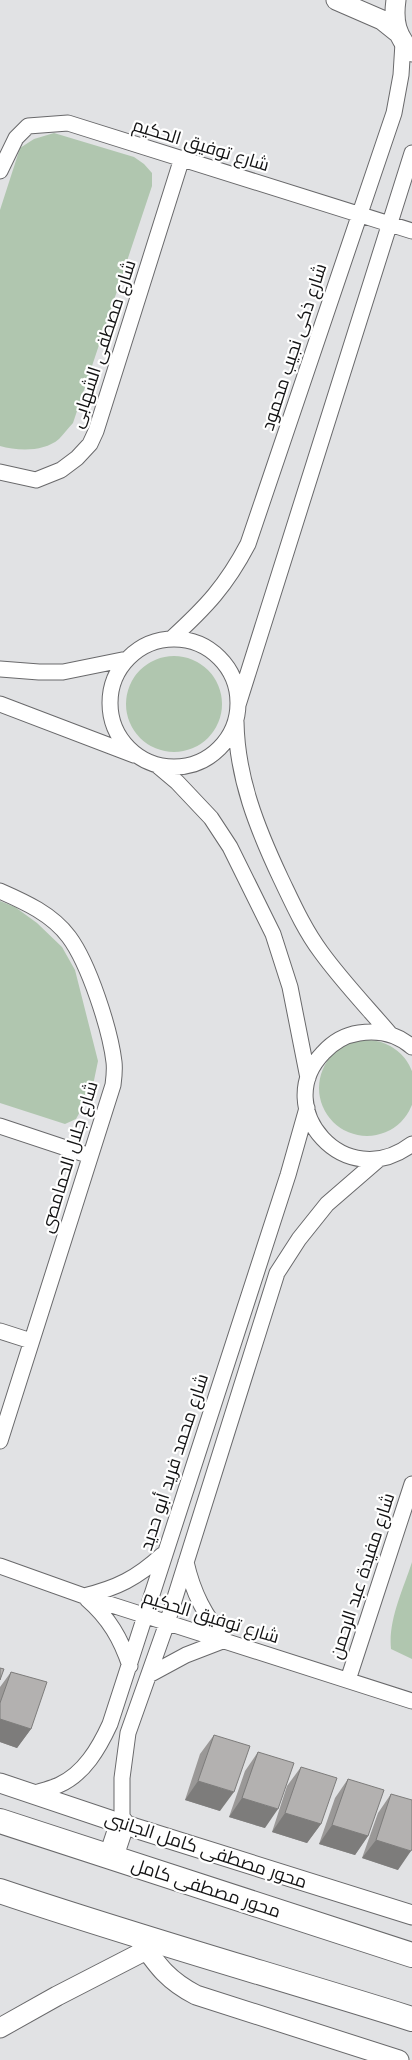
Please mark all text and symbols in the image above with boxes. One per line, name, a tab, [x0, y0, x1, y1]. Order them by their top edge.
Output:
street label: شارع توفيق الحكيم	[130, 112, 273, 177]
street label: شارع مصطفى الشهابى	[64, 257, 142, 431]
street label: شارع ذكى نجيب محمود	[255, 260, 332, 434]
street label: شارع جلال الحمامصى	[34, 1078, 103, 1236]
street label: شارع محمد فريد أبو حديد	[133, 1370, 214, 1553]
street label: شارع مفيدة عبد الرحمن	[323, 1490, 400, 1662]
street label: شارع توفيق الحكيم	[140, 1584, 283, 1649]
street label: محور مصطفى كامل الجانبى	[102, 1807, 310, 1893]
street label: محور مصطفى كامل	[129, 1854, 283, 1922]

